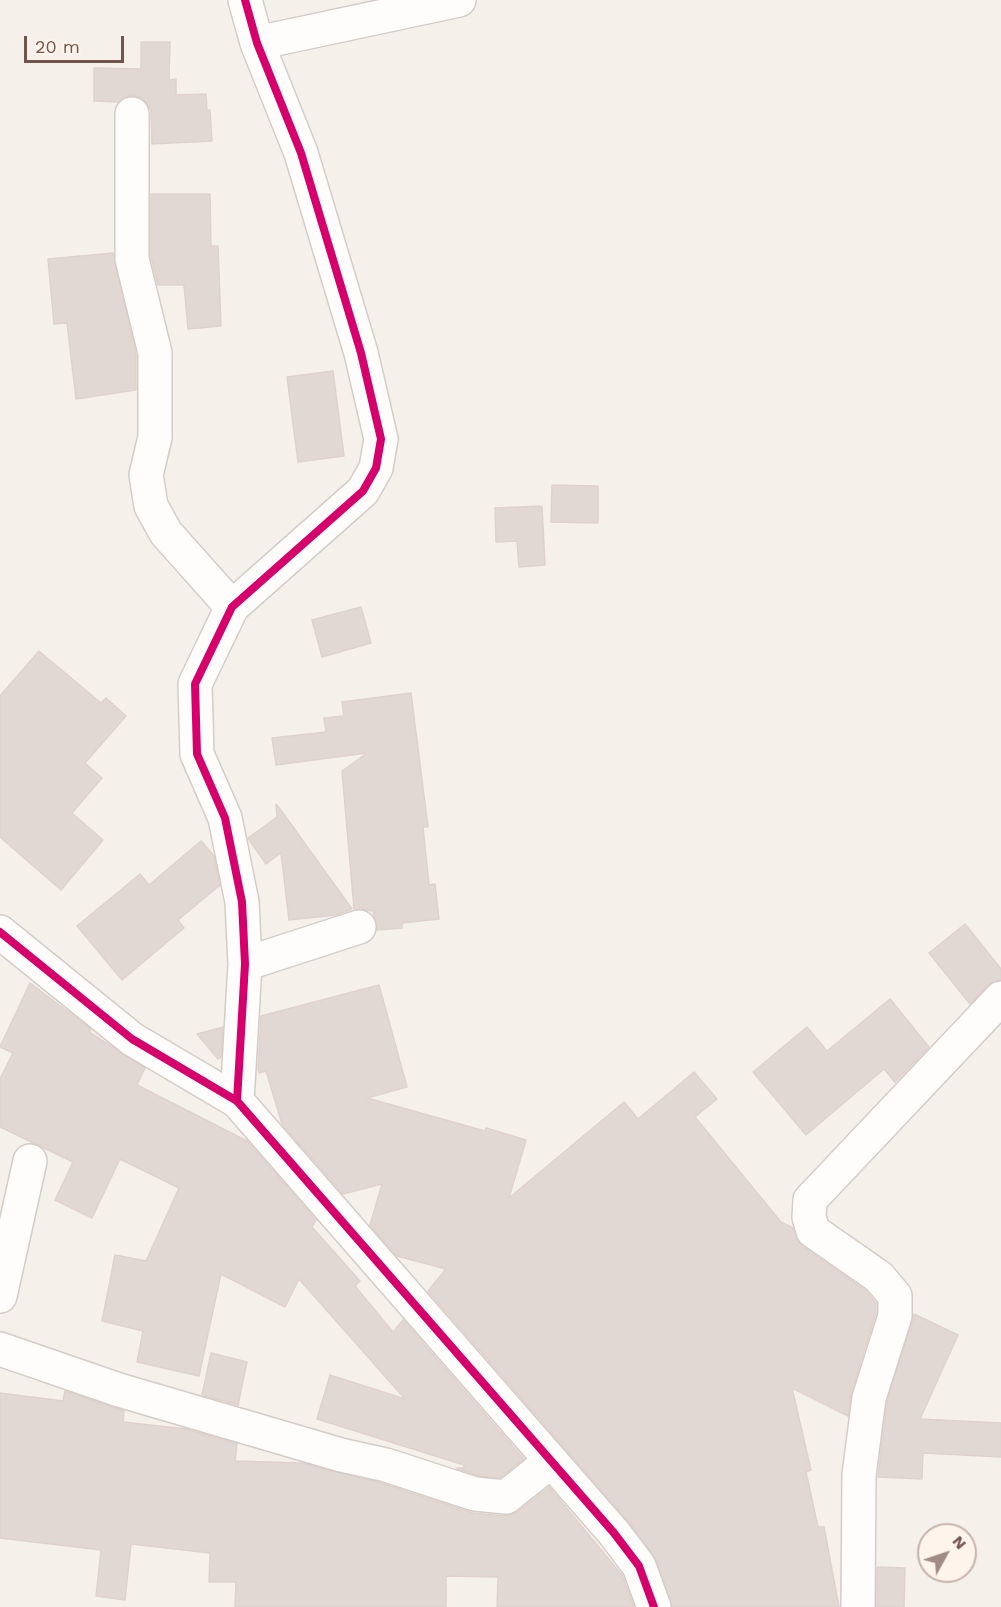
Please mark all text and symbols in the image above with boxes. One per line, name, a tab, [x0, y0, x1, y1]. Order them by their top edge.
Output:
scale bar	[27, 24, 128, 62]
text: 20 m	[35, 36, 80, 57]
north arrow	[917, 1523, 977, 1583]
text: N	[949, 1532, 971, 1553]

